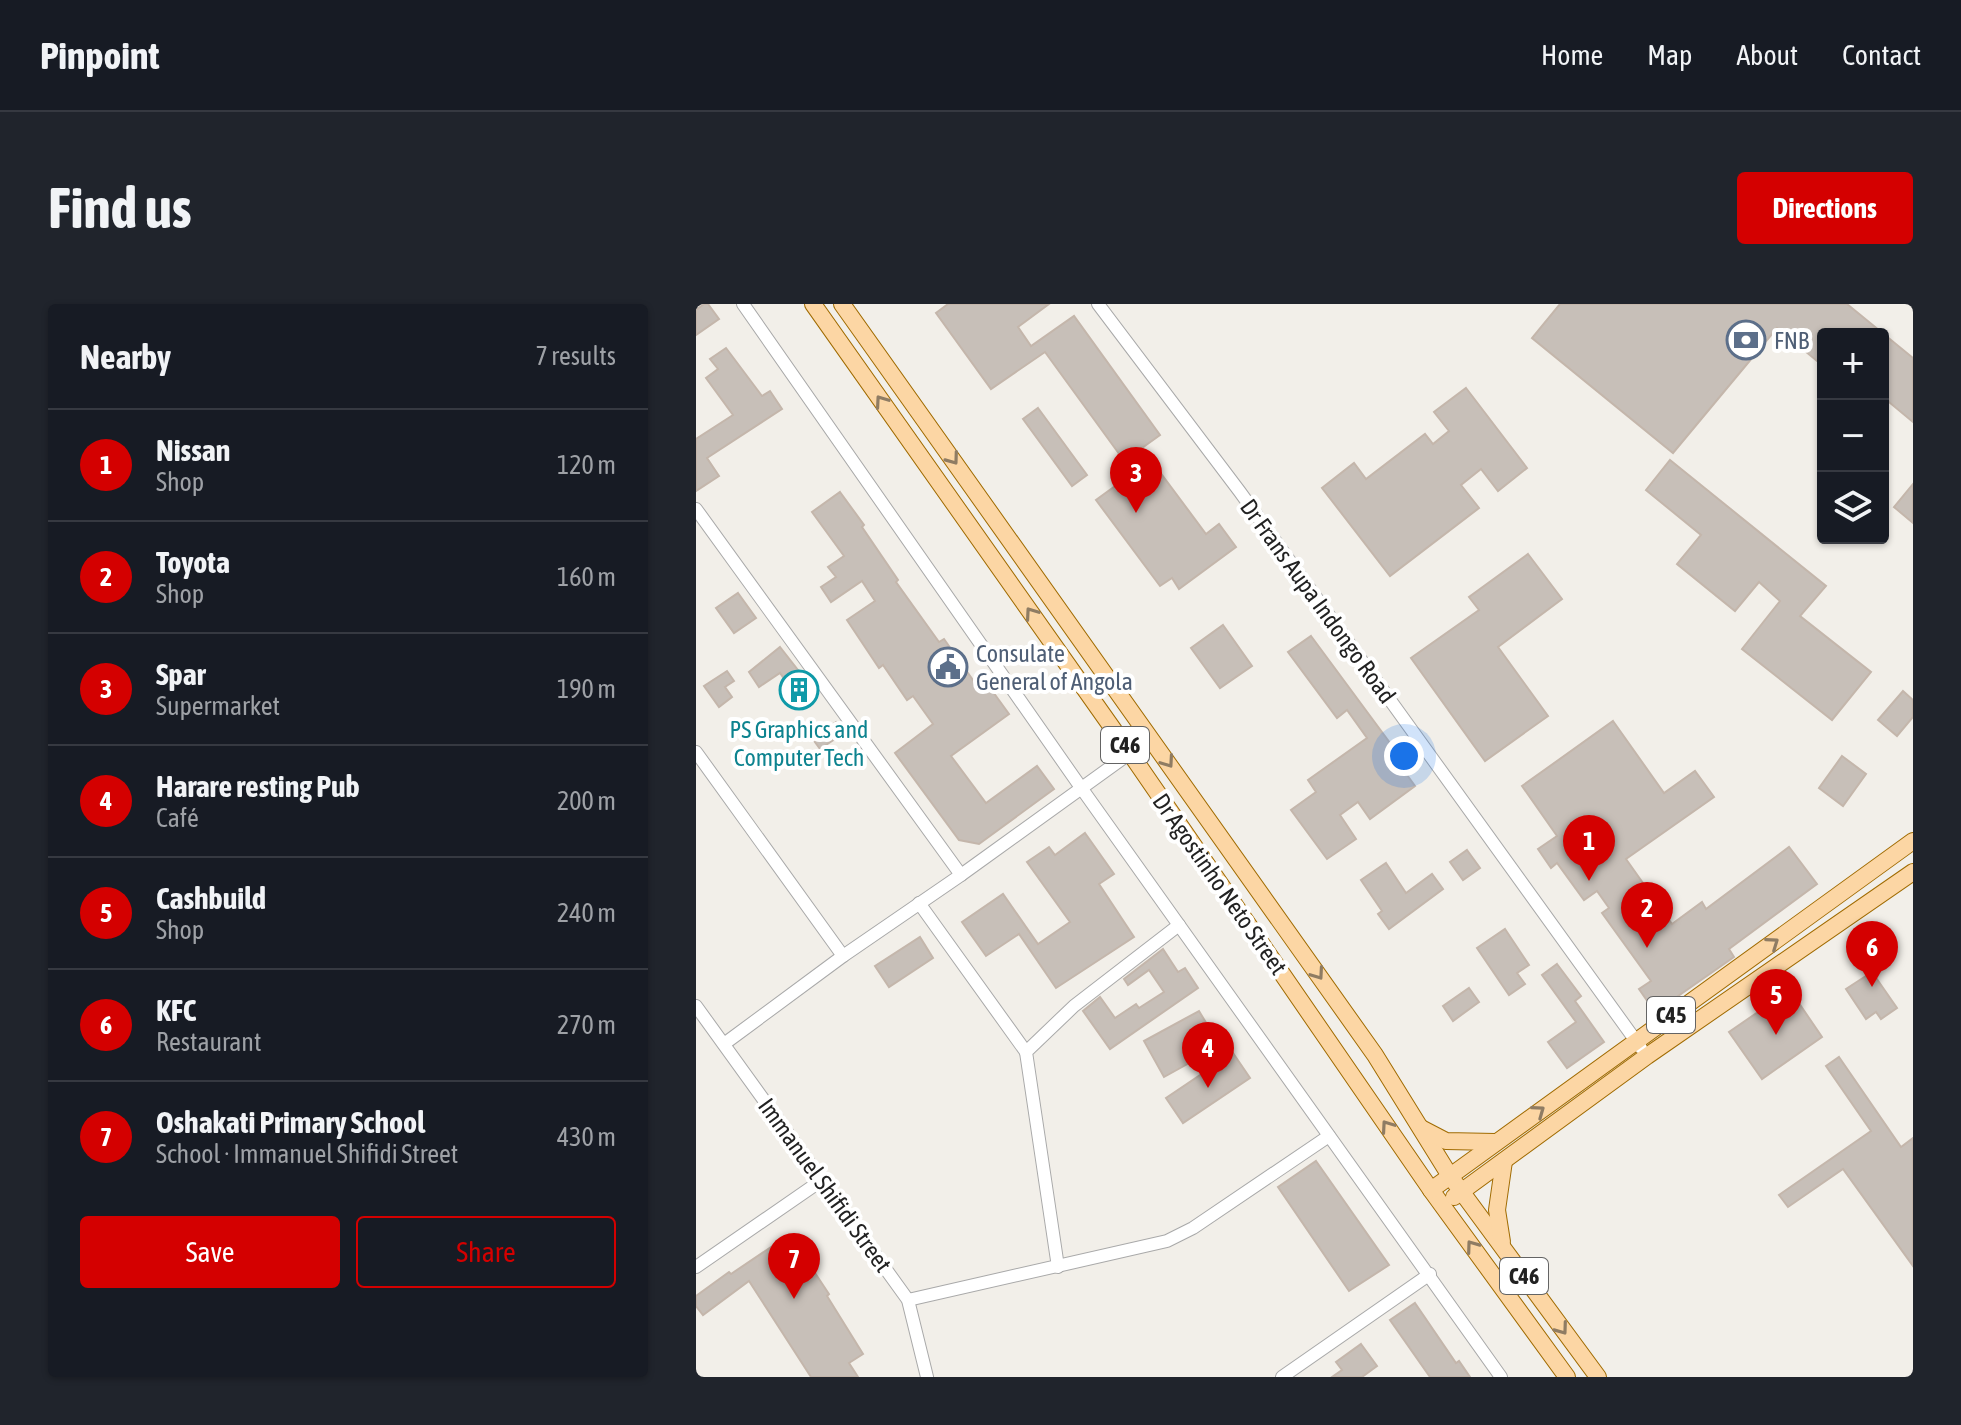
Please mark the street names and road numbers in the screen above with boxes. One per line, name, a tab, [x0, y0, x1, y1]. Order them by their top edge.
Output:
street label: Dr Frans Aupa Indongo Road	[1235, 494, 1401, 708]
road number: C46	[1101, 727, 1149, 763]
street label: Dr Agostinho Neto Street	[1147, 788, 1293, 980]
road number: C45	[1647, 997, 1695, 1033]
street label: Immanuel Shifidi Street	[753, 1093, 897, 1277]
road number: C46	[1500, 1258, 1548, 1294]

